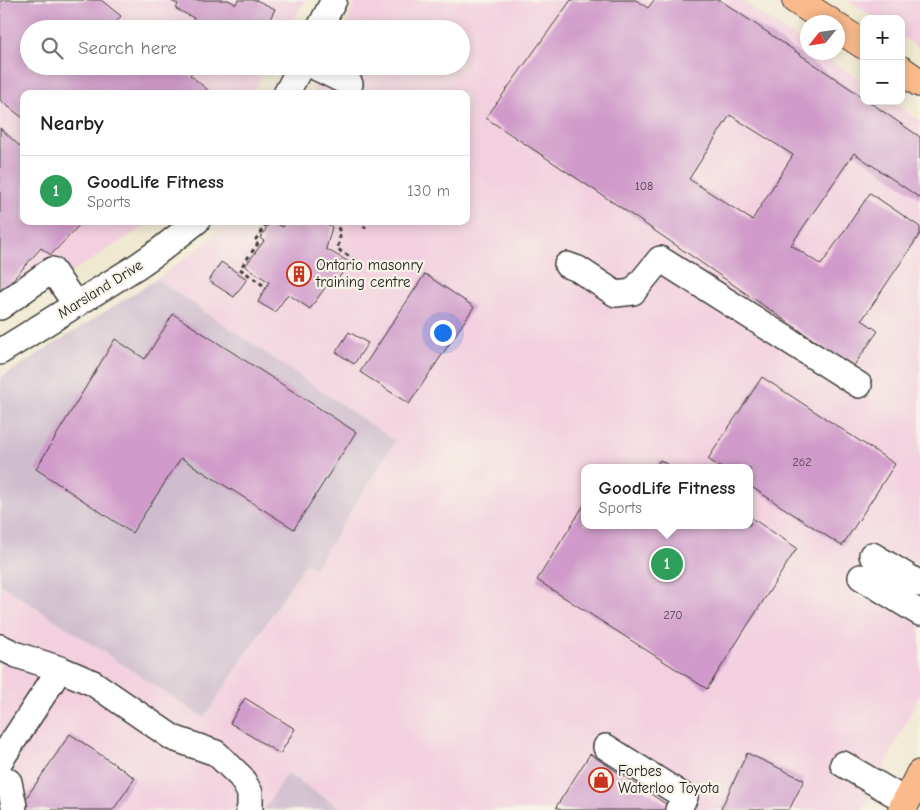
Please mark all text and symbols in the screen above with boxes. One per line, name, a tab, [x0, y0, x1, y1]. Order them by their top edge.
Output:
north arrow	[800, 15, 845, 60]
map controls	[860, 15, 905, 105]
button: +	[860, 15, 905, 60]
search box	[20, 20, 470, 75]
icon: search	[38, 34, 66, 62]
text: Search here	[78, 37, 177, 59]
button: −	[860, 60, 905, 105]
text: Nearby	[40, 111, 104, 135]
text: GoodLife Fitness	[87, 171, 224, 193]
house number: 108	[635, 179, 653, 193]
text: 1	[53, 182, 59, 200]
text: 130 m	[407, 182, 450, 200]
text: Sports	[87, 193, 130, 211]
street label: Marsland Drive	[54, 255, 146, 322]
place label: Ontario masonry training centre	[315, 256, 423, 291]
building icon: Ontario masonry training centre	[286, 261, 312, 287]
your location	[430, 320, 456, 346]
house number: 262	[792, 455, 812, 469]
popup	[581, 464, 753, 529]
text: GoodLife Fitness	[599, 477, 735, 499]
text: Sports	[599, 499, 642, 517]
pin: 1	[651, 545, 683, 583]
house number: 270	[663, 608, 683, 622]
place label: Forbes Waterloo Toyota	[618, 762, 719, 797]
shop icon: Forbes Waterloo Toyota	[588, 767, 614, 793]

